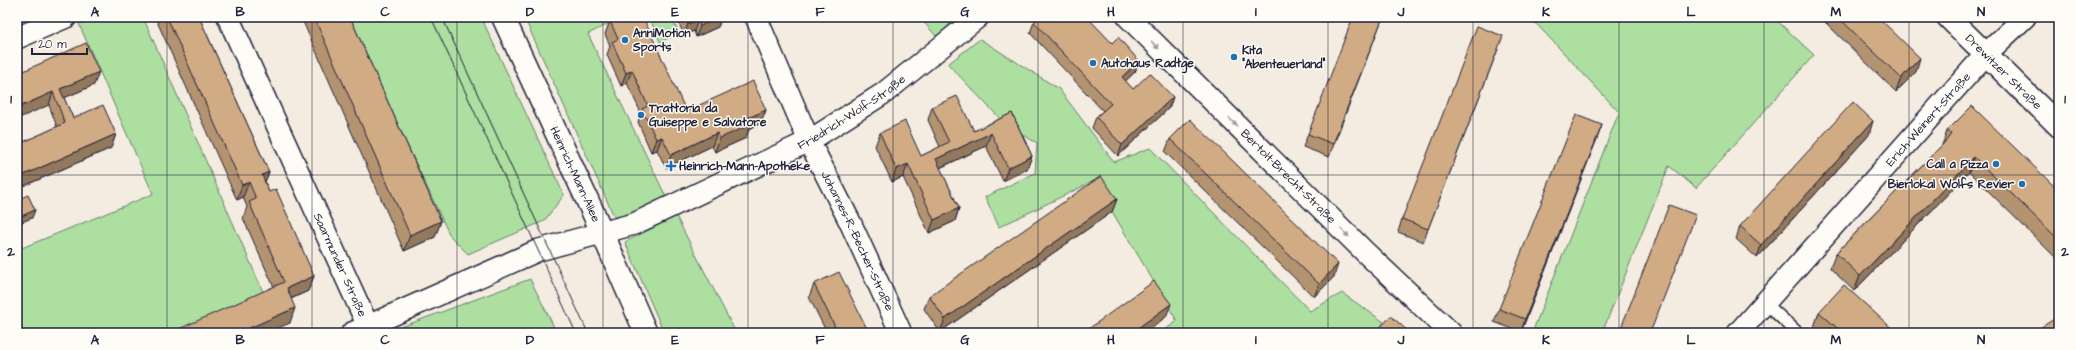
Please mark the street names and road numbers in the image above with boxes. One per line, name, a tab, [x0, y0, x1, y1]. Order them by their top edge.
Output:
street label: Drewitzer Straße	[1961, 30, 2046, 114]
street label: Erich-Weinert-Straße	[1882, 68, 1975, 170]
street label: Friedrich-Wolf-Straße	[795, 70, 909, 154]
street label: Heinrich-Mann-Allee	[546, 124, 605, 225]
street label: Bertolt-Brecht-Straße	[1237, 125, 1340, 228]
street label: Johannes-R.-Becher-Straße	[817, 168, 898, 314]
street label: Saarmunder Straße	[309, 210, 371, 320]

